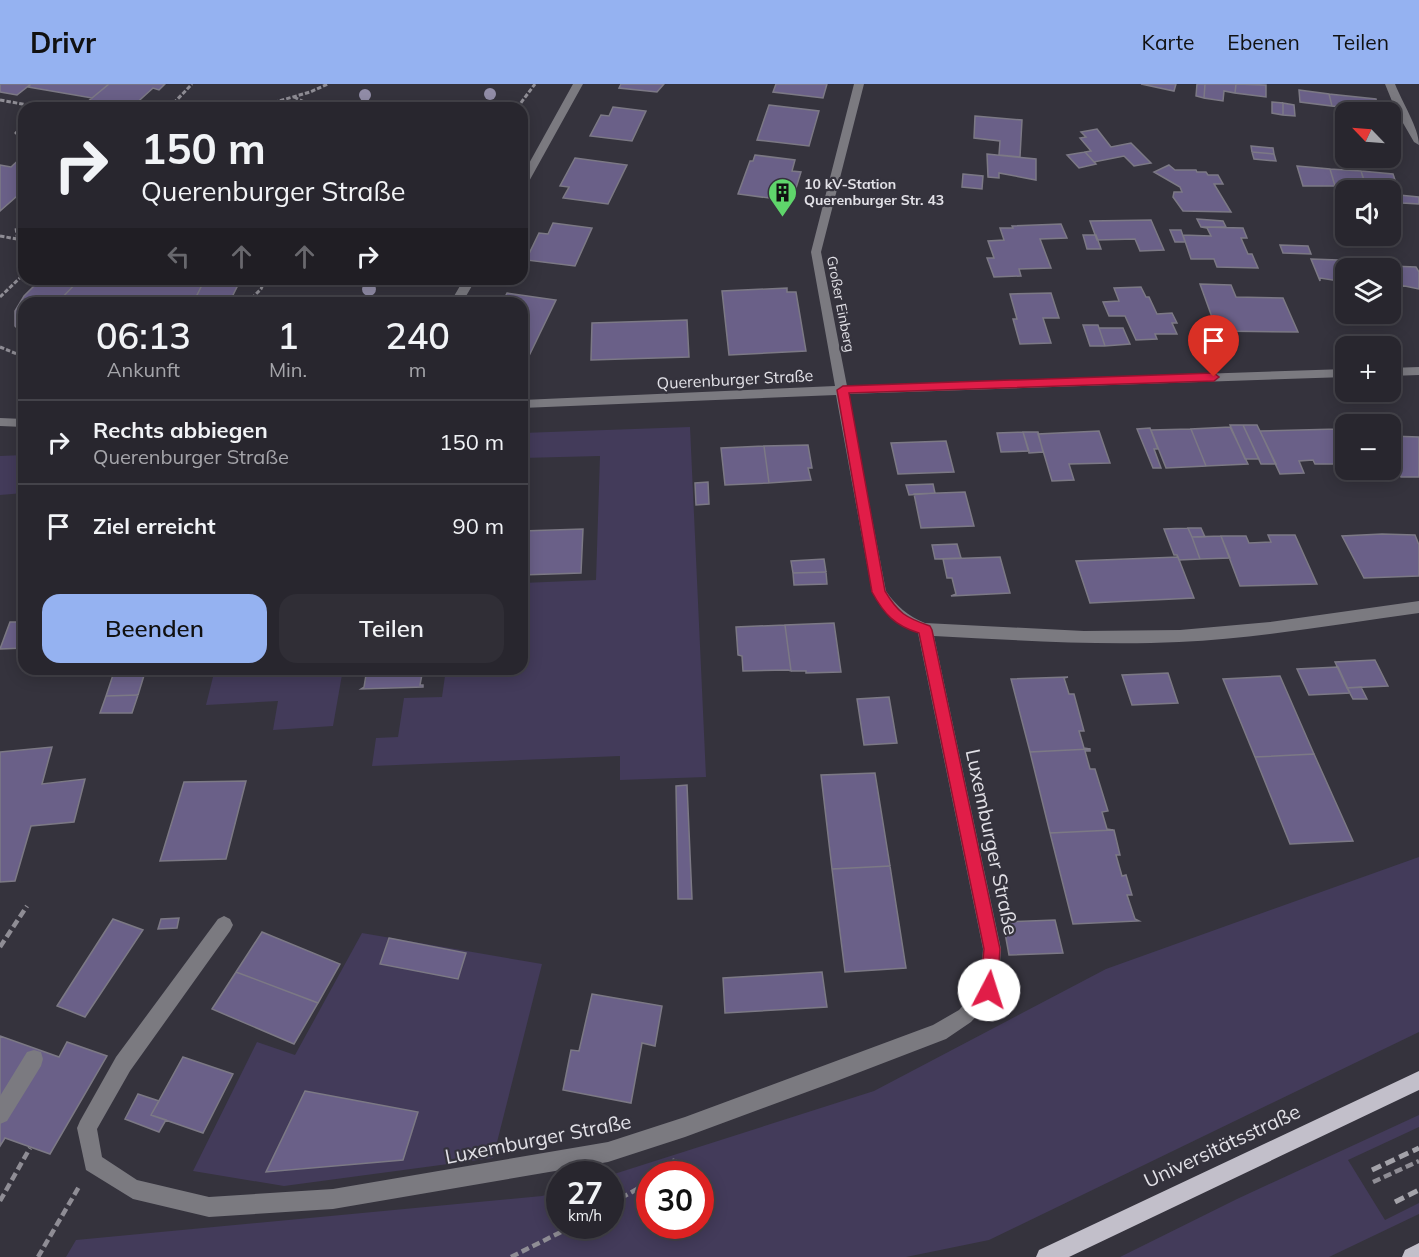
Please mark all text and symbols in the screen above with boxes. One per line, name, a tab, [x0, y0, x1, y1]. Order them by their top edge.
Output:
text: Drivr	[30, 25, 96, 60]
text: Karte	[1142, 29, 1194, 55]
text: Ebenen	[1227, 29, 1300, 55]
text: Teilen	[1333, 29, 1389, 55]
north arrow	[1335, 102, 1401, 168]
map controls	[1335, 102, 1401, 480]
text: 150 m	[141, 122, 266, 175]
icon: right	[42, 126, 120, 204]
text: Querenburger Straße	[141, 174, 405, 208]
place label: 10 kV-Station Querenburger Str. 43	[804, 175, 944, 209]
building icon: 10 kV-Station Querenburger Str. 43	[767, 176, 799, 218]
button: sound	[1335, 180, 1401, 246]
icon: left	[162, 240, 195, 273]
icon: ahead	[225, 240, 258, 273]
icon: ahead	[288, 240, 321, 273]
icon: right	[351, 240, 384, 273]
street label: Großer Einberg	[823, 254, 859, 354]
button: layers	[1335, 258, 1401, 324]
text: 06:13	[96, 313, 191, 358]
text: 1	[277, 313, 299, 358]
text: 240	[385, 313, 450, 358]
pin	[1188, 315, 1239, 377]
icon: arrive	[1197, 324, 1230, 357]
button: +	[1335, 336, 1401, 402]
text: Ankunft	[107, 357, 180, 382]
text: Min.	[269, 357, 307, 382]
text: m	[409, 357, 426, 382]
street label: Querenburger Straße	[656, 365, 814, 393]
button: −	[1335, 414, 1401, 480]
text: Rechts abbiegen	[93, 416, 268, 444]
icon: right	[42, 426, 75, 459]
text: 150 m	[439, 428, 504, 456]
text: Querenburger Straße	[93, 444, 289, 469]
icon: arrive	[42, 510, 75, 543]
text: Ziel erreicht	[93, 512, 216, 540]
text: 90 m	[453, 512, 504, 540]
button: Beenden	[42, 594, 267, 663]
button: Teilen	[279, 594, 504, 663]
street label: Luxemburger Straße	[961, 747, 1024, 937]
position arrow	[957, 958, 1021, 1022]
street label: Universitätsstraße	[1140, 1098, 1304, 1193]
street label: Luxemburger Straße	[443, 1108, 633, 1169]
speed limit sign: 30	[636, 1161, 714, 1239]
text: 27	[567, 1174, 603, 1212]
text: km/h	[568, 1206, 602, 1225]

